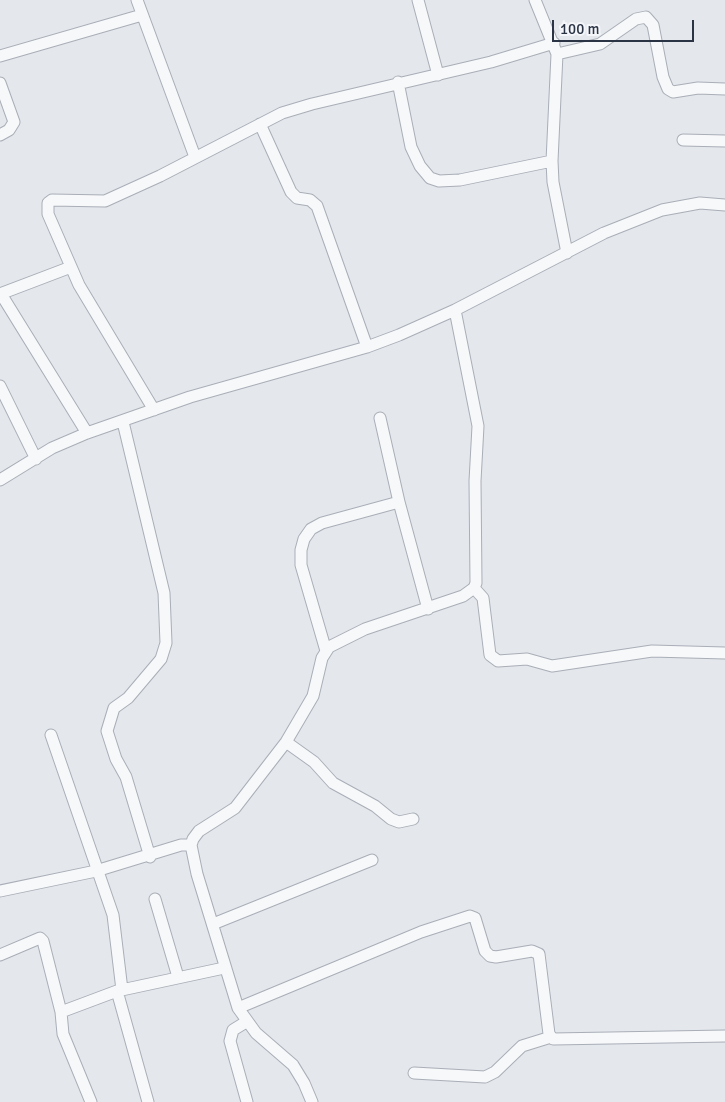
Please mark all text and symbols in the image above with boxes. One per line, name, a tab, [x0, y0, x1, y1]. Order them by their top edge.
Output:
scale bar	[555, 10, 698, 42]
text: 100 m	[560, 20, 600, 38]

